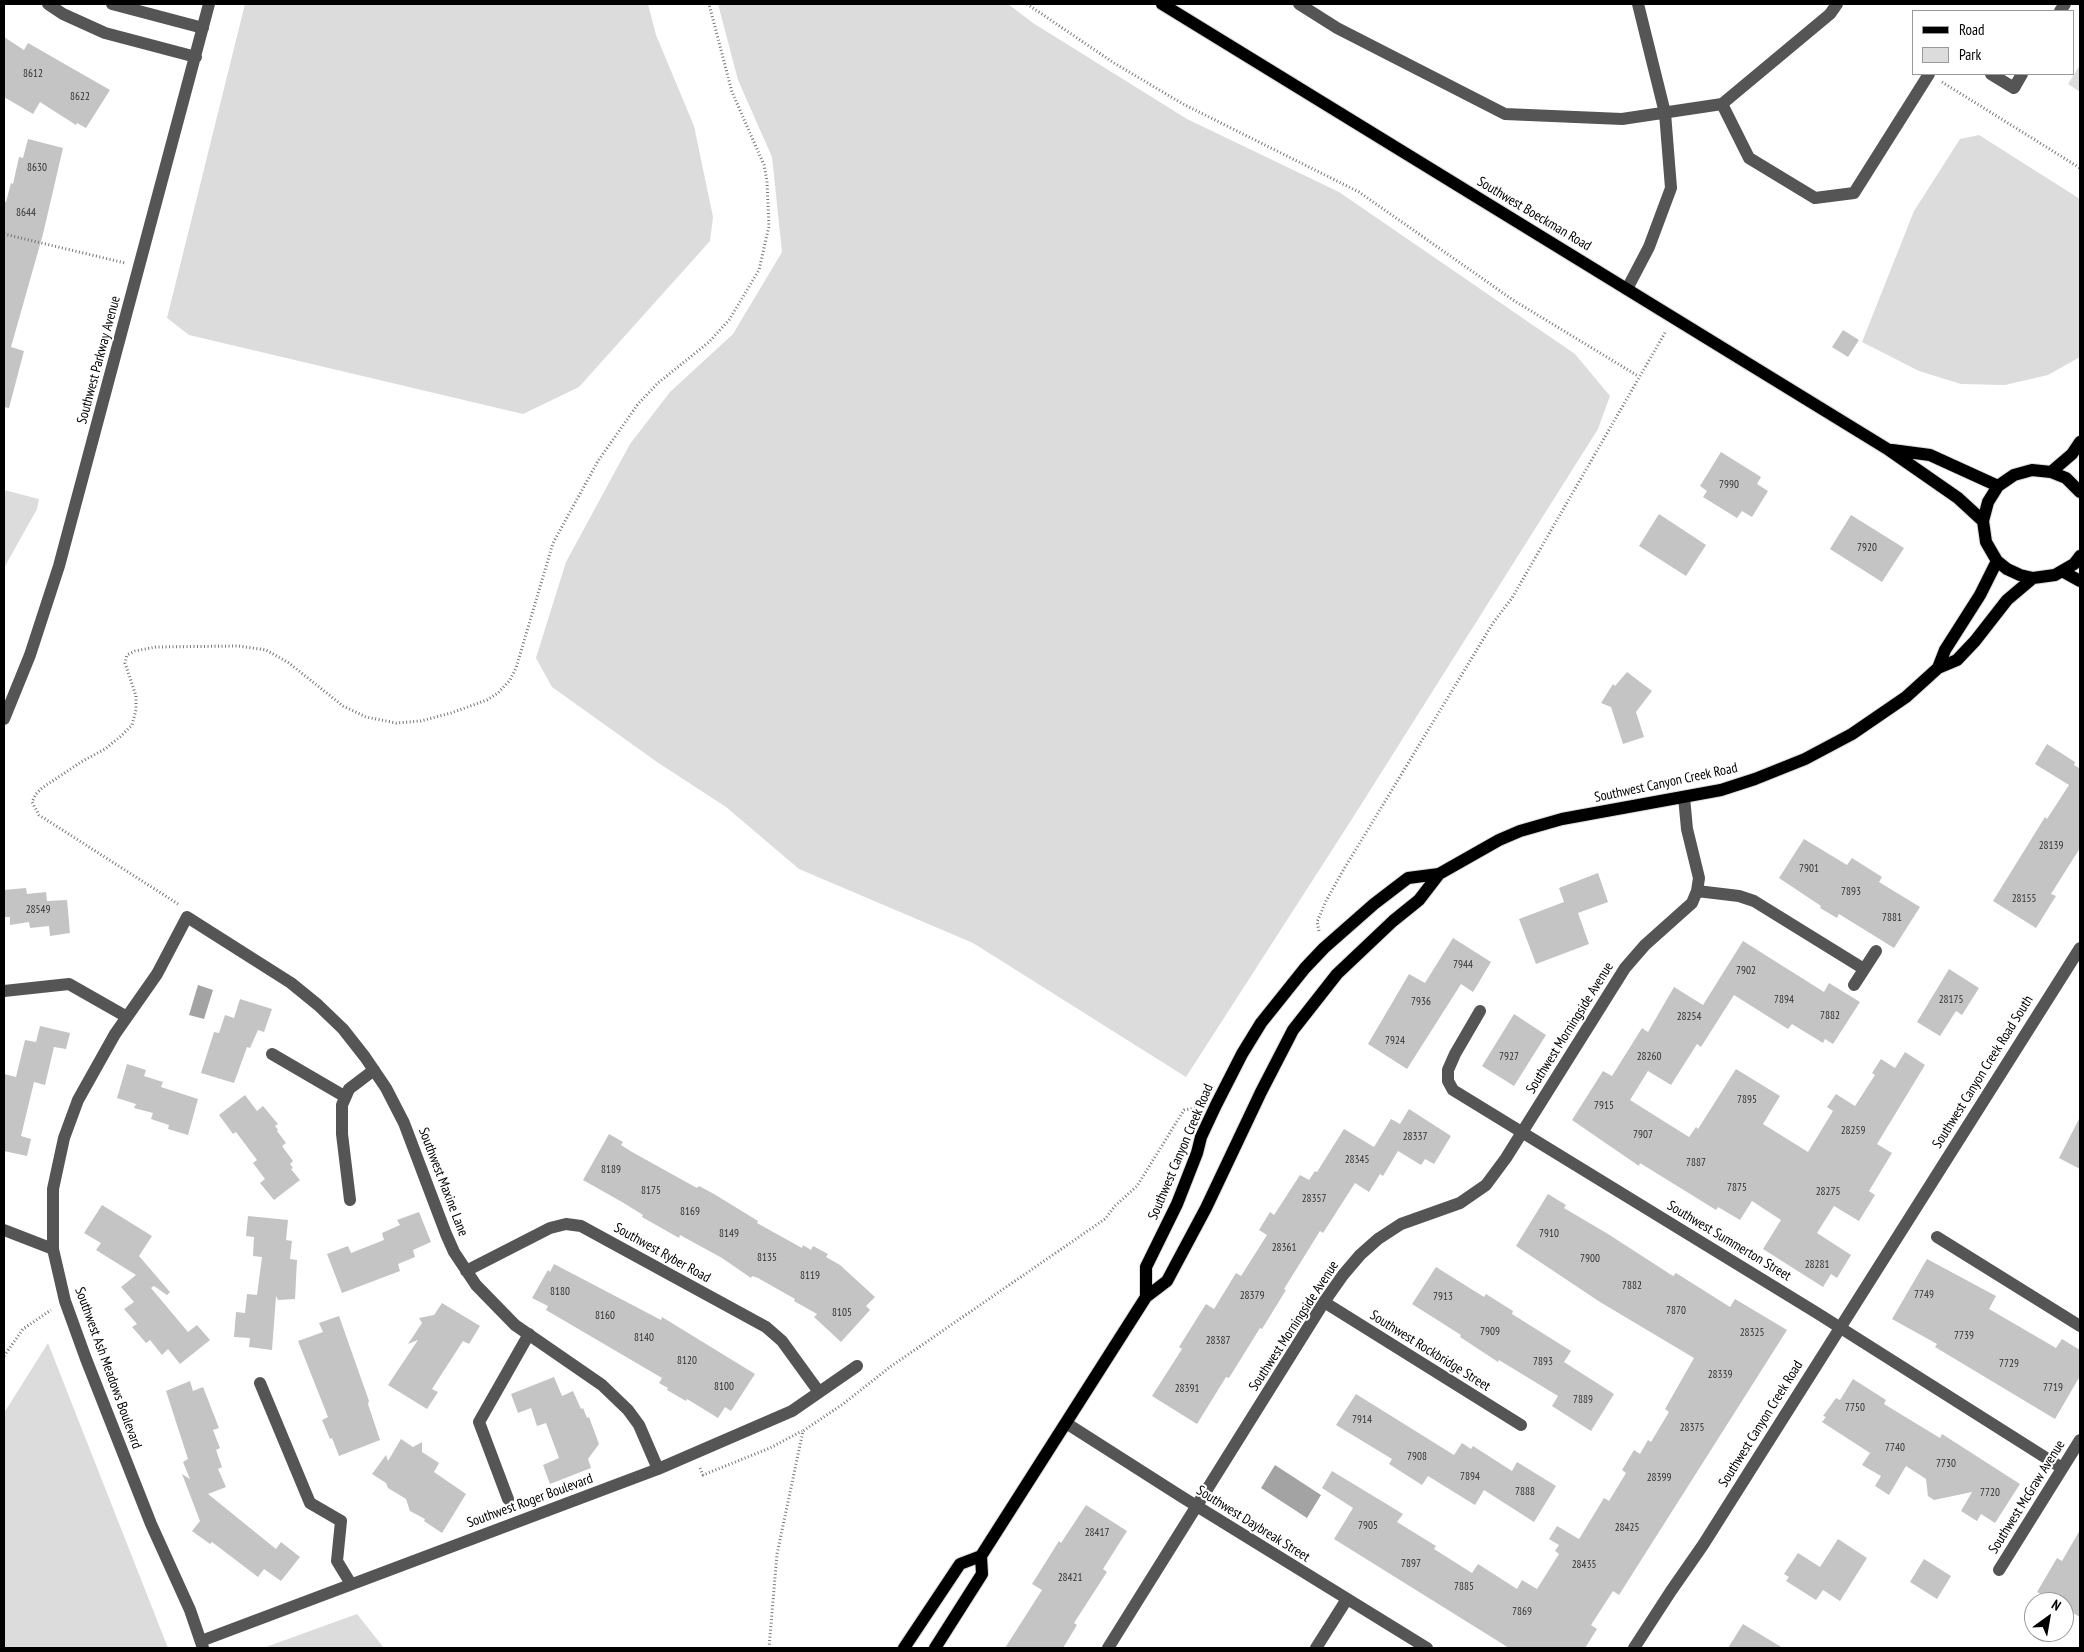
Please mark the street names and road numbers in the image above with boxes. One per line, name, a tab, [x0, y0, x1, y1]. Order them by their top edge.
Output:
street label: Southwest Boeckman Road	[1474, 173, 1594, 255]
street label: Southwest Parkway Avenue	[74, 294, 124, 426]
street label: Southwest Canyon Creek Road	[1593, 760, 1739, 806]
street label: Southwest Morningside Avenue	[1523, 959, 1617, 1097]
street label: Southwest Canyon Creek Road South	[1929, 993, 2037, 1151]
street label: Southwest Canyon Creek Road	[1145, 1082, 1217, 1222]
street label: Southwest Maxine Lane	[415, 1125, 471, 1239]
street label: Southwest Summerton Street	[1664, 1197, 1794, 1285]
street label: Southwest Ryber Road	[611, 1220, 713, 1286]
street label: Southwest Morningside Avenue	[1246, 1258, 1342, 1394]
street label: Southwest Ash Meadows Boulevard	[71, 1285, 145, 1451]
street label: Southwest Rockbridge Street	[1367, 1307, 1493, 1395]
street label: Southwest Canyon Creek Road	[1715, 1358, 1807, 1490]
street label: Southwest McGraw Avenue	[1985, 1437, 2069, 1557]
street label: Southwest Roger Boulevard	[465, 1470, 595, 1532]
street label: Southwest Daybreak Street	[1193, 1482, 1313, 1566]

